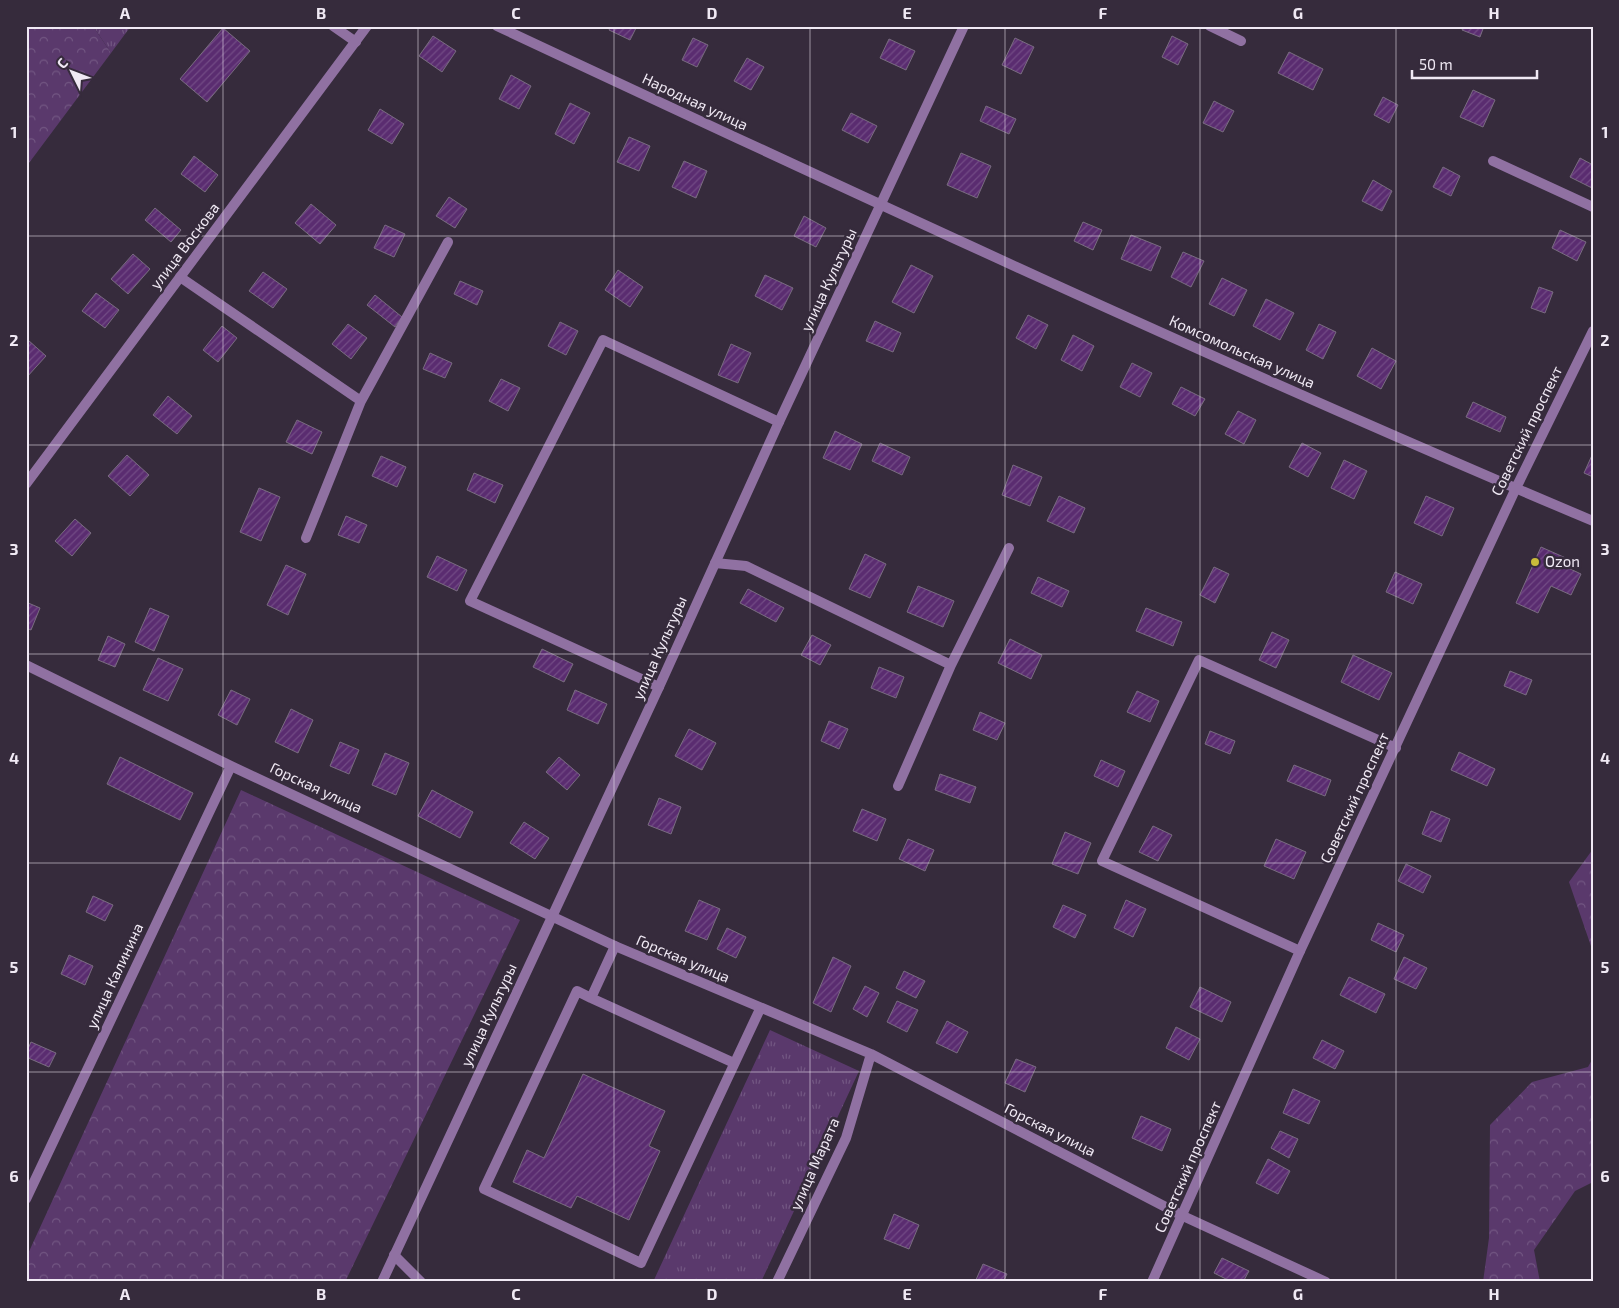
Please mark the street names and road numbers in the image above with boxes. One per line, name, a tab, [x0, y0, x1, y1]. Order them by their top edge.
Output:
street label: Народная улица	[639, 69, 751, 134]
street label: улица Воскова	[146, 199, 223, 293]
street label: улица Культуры	[796, 225, 861, 334]
street label: Комсомольская улица	[1166, 311, 1318, 392]
street label: Советский проспект	[1487, 363, 1565, 498]
street label: улица Культуры	[628, 593, 691, 703]
street label: Советский проспект	[1316, 729, 1392, 866]
street label: Горская улица	[267, 758, 365, 817]
street label: улица Калинина	[82, 920, 147, 1032]
street label: Горская улица	[634, 930, 733, 987]
street label: улица Культуры	[456, 960, 521, 1069]
street label: Горская улица	[1001, 1098, 1099, 1161]
street label: Советский проспект	[1150, 1098, 1224, 1235]
street label: улица Марата	[786, 1115, 843, 1213]

